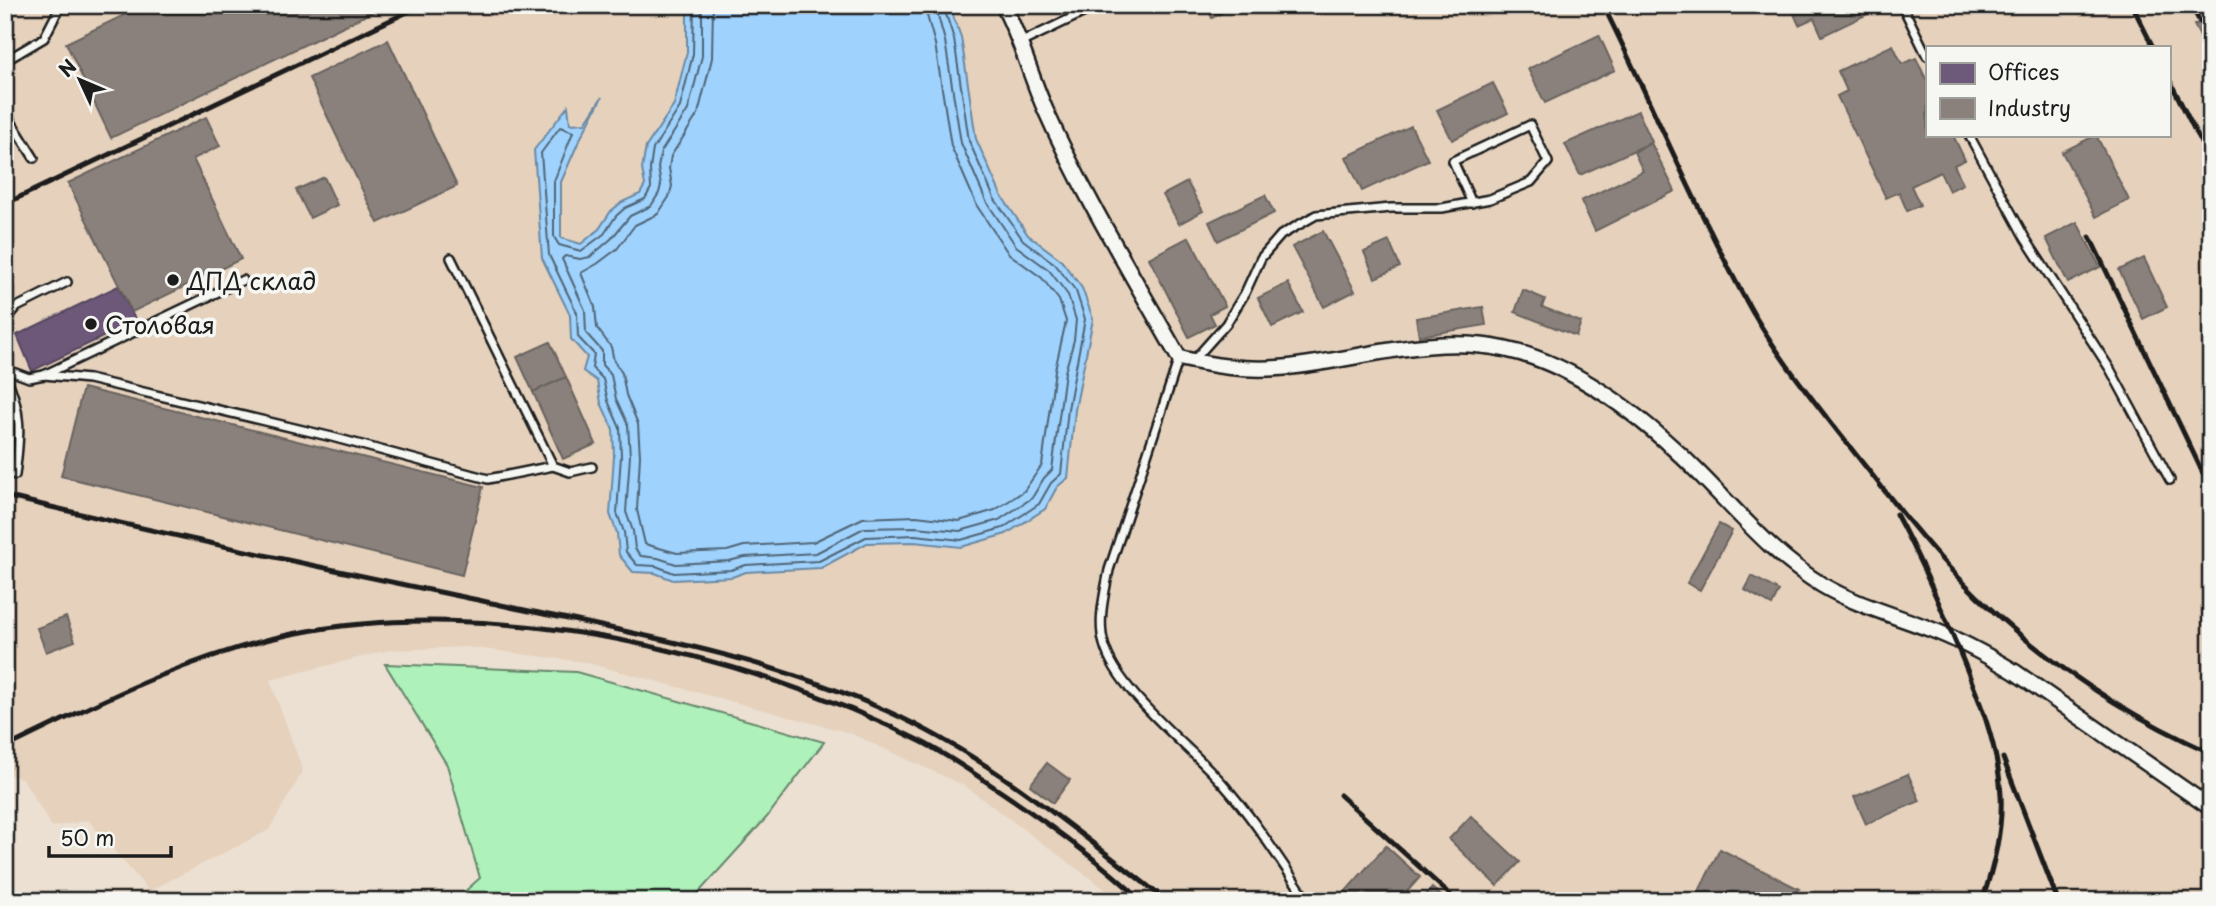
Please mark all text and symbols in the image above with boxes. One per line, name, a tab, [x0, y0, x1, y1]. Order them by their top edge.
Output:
north arrow	[46, 46, 116, 116]
legend	[1926, 46, 2170, 136]
text: N	[52, 52, 82, 83]
text: Offices	[1988, 55, 2059, 87]
text: Industry	[1988, 91, 2071, 123]
place label: ДПД склад	[186, 262, 316, 298]
marker: ДПД склад	[165, 272, 181, 288]
place label: Столовая	[105, 306, 215, 342]
marker: Столовая	[83, 316, 99, 332]
scale bar	[49, 815, 172, 859]
text: 50 m	[60, 821, 114, 853]

